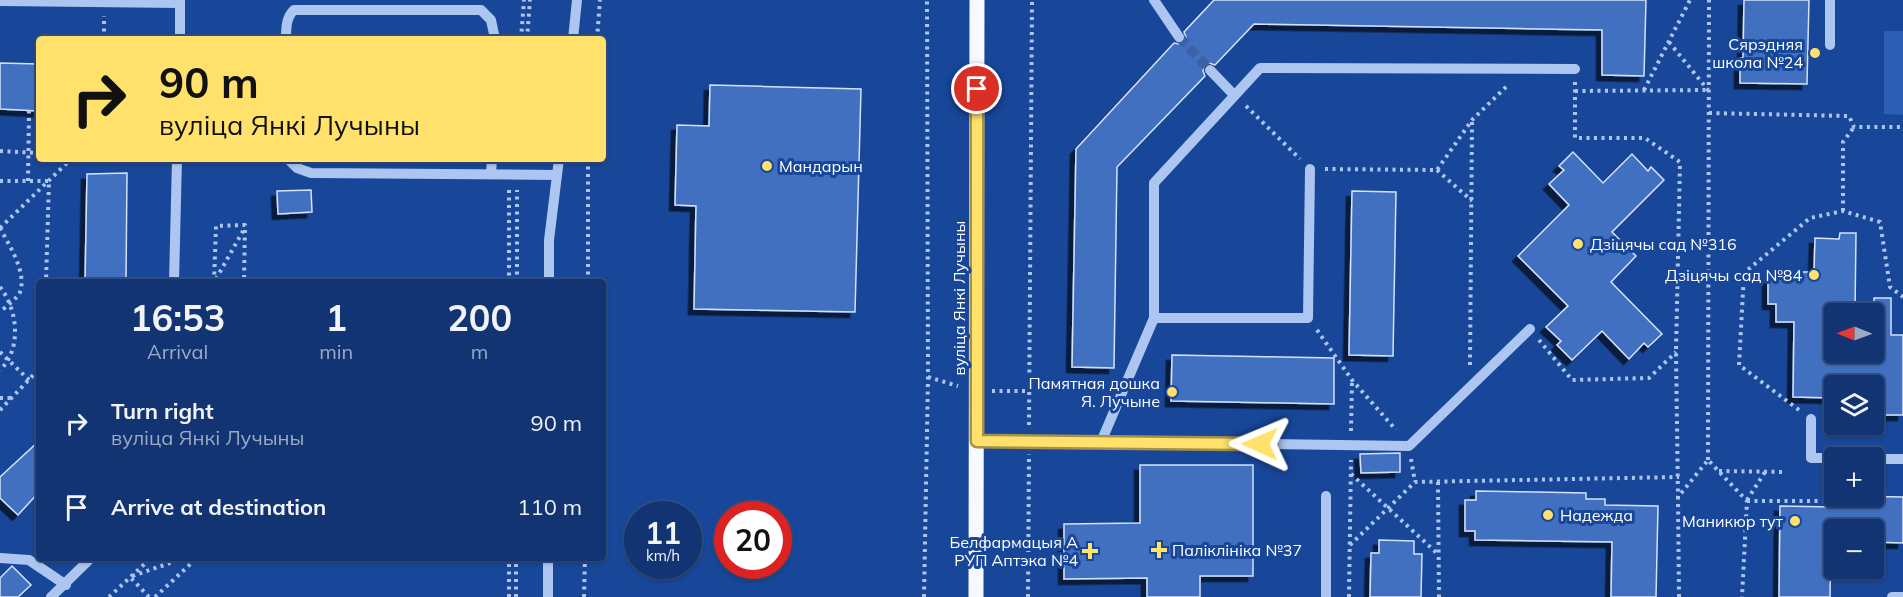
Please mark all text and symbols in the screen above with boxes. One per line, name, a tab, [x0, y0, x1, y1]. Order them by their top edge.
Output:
place label: Сярэдняя школа №24	[1712, 34, 1803, 72]
marker: Сярэдняя школа №24	[1808, 46, 1822, 60]
text: 90 m	[159, 56, 259, 109]
icon: right	[60, 60, 138, 138]
pin	[951, 63, 1002, 114]
icon: arrive	[960, 72, 993, 105]
text: вуліца Янкі Лучыны	[159, 108, 420, 142]
place label: Мандарын	[779, 156, 863, 176]
marker: Мандарын	[760, 159, 774, 173]
street label: вуліца Янкі Лучыны	[949, 221, 969, 375]
place label: Дзіцячы сад №316	[1590, 234, 1737, 254]
marker: Дзіцячы сад №316	[1571, 237, 1585, 251]
place label: Дзіцячы сад №84	[1665, 265, 1802, 285]
marker: Дзіцячы сад №84	[1807, 268, 1821, 282]
text: 16:53	[130, 295, 225, 340]
text: 1	[325, 295, 347, 340]
text: 200	[447, 295, 512, 340]
north arrow	[1824, 303, 1884, 363]
map controls	[1824, 303, 1884, 579]
text: Arrival	[147, 339, 208, 364]
text: min	[319, 339, 353, 364]
text: m	[471, 339, 488, 364]
place label: Памятная дошка Я. Лучыне	[1028, 373, 1160, 411]
button: layers	[1824, 375, 1884, 435]
marker: Памятная дошка Я. Лучыне	[1165, 385, 1179, 399]
text: Turn right	[111, 397, 214, 425]
icon: right	[60, 407, 93, 440]
text: 90 m	[531, 409, 582, 437]
position arrow	[1228, 412, 1292, 476]
text: вуліца Янкі Лучыны	[111, 425, 304, 450]
button: +	[1824, 447, 1884, 507]
icon: arrive	[60, 491, 93, 524]
text: Arrive at destination	[111, 493, 326, 521]
text: 110 m	[517, 493, 582, 521]
speed limit sign: 20	[714, 501, 792, 579]
place label: Надежда	[1560, 505, 1633, 525]
marker: Надежда	[1541, 508, 1555, 522]
place label: Маникюр тут	[1682, 511, 1784, 531]
text: 11	[645, 514, 681, 552]
marker: Маникюр тут	[1788, 514, 1802, 528]
button: −	[1824, 519, 1884, 579]
place label: Белфармацыя А РУП Аптэка №4	[949, 532, 1078, 570]
place label: Паліклініка №37	[1172, 540, 1302, 560]
marker: Паліклініка №37	[1150, 541, 1168, 559]
marker: Белфармацыя А РУП Аптэка №4	[1083, 544, 1097, 558]
text: km/h	[646, 546, 680, 565]

